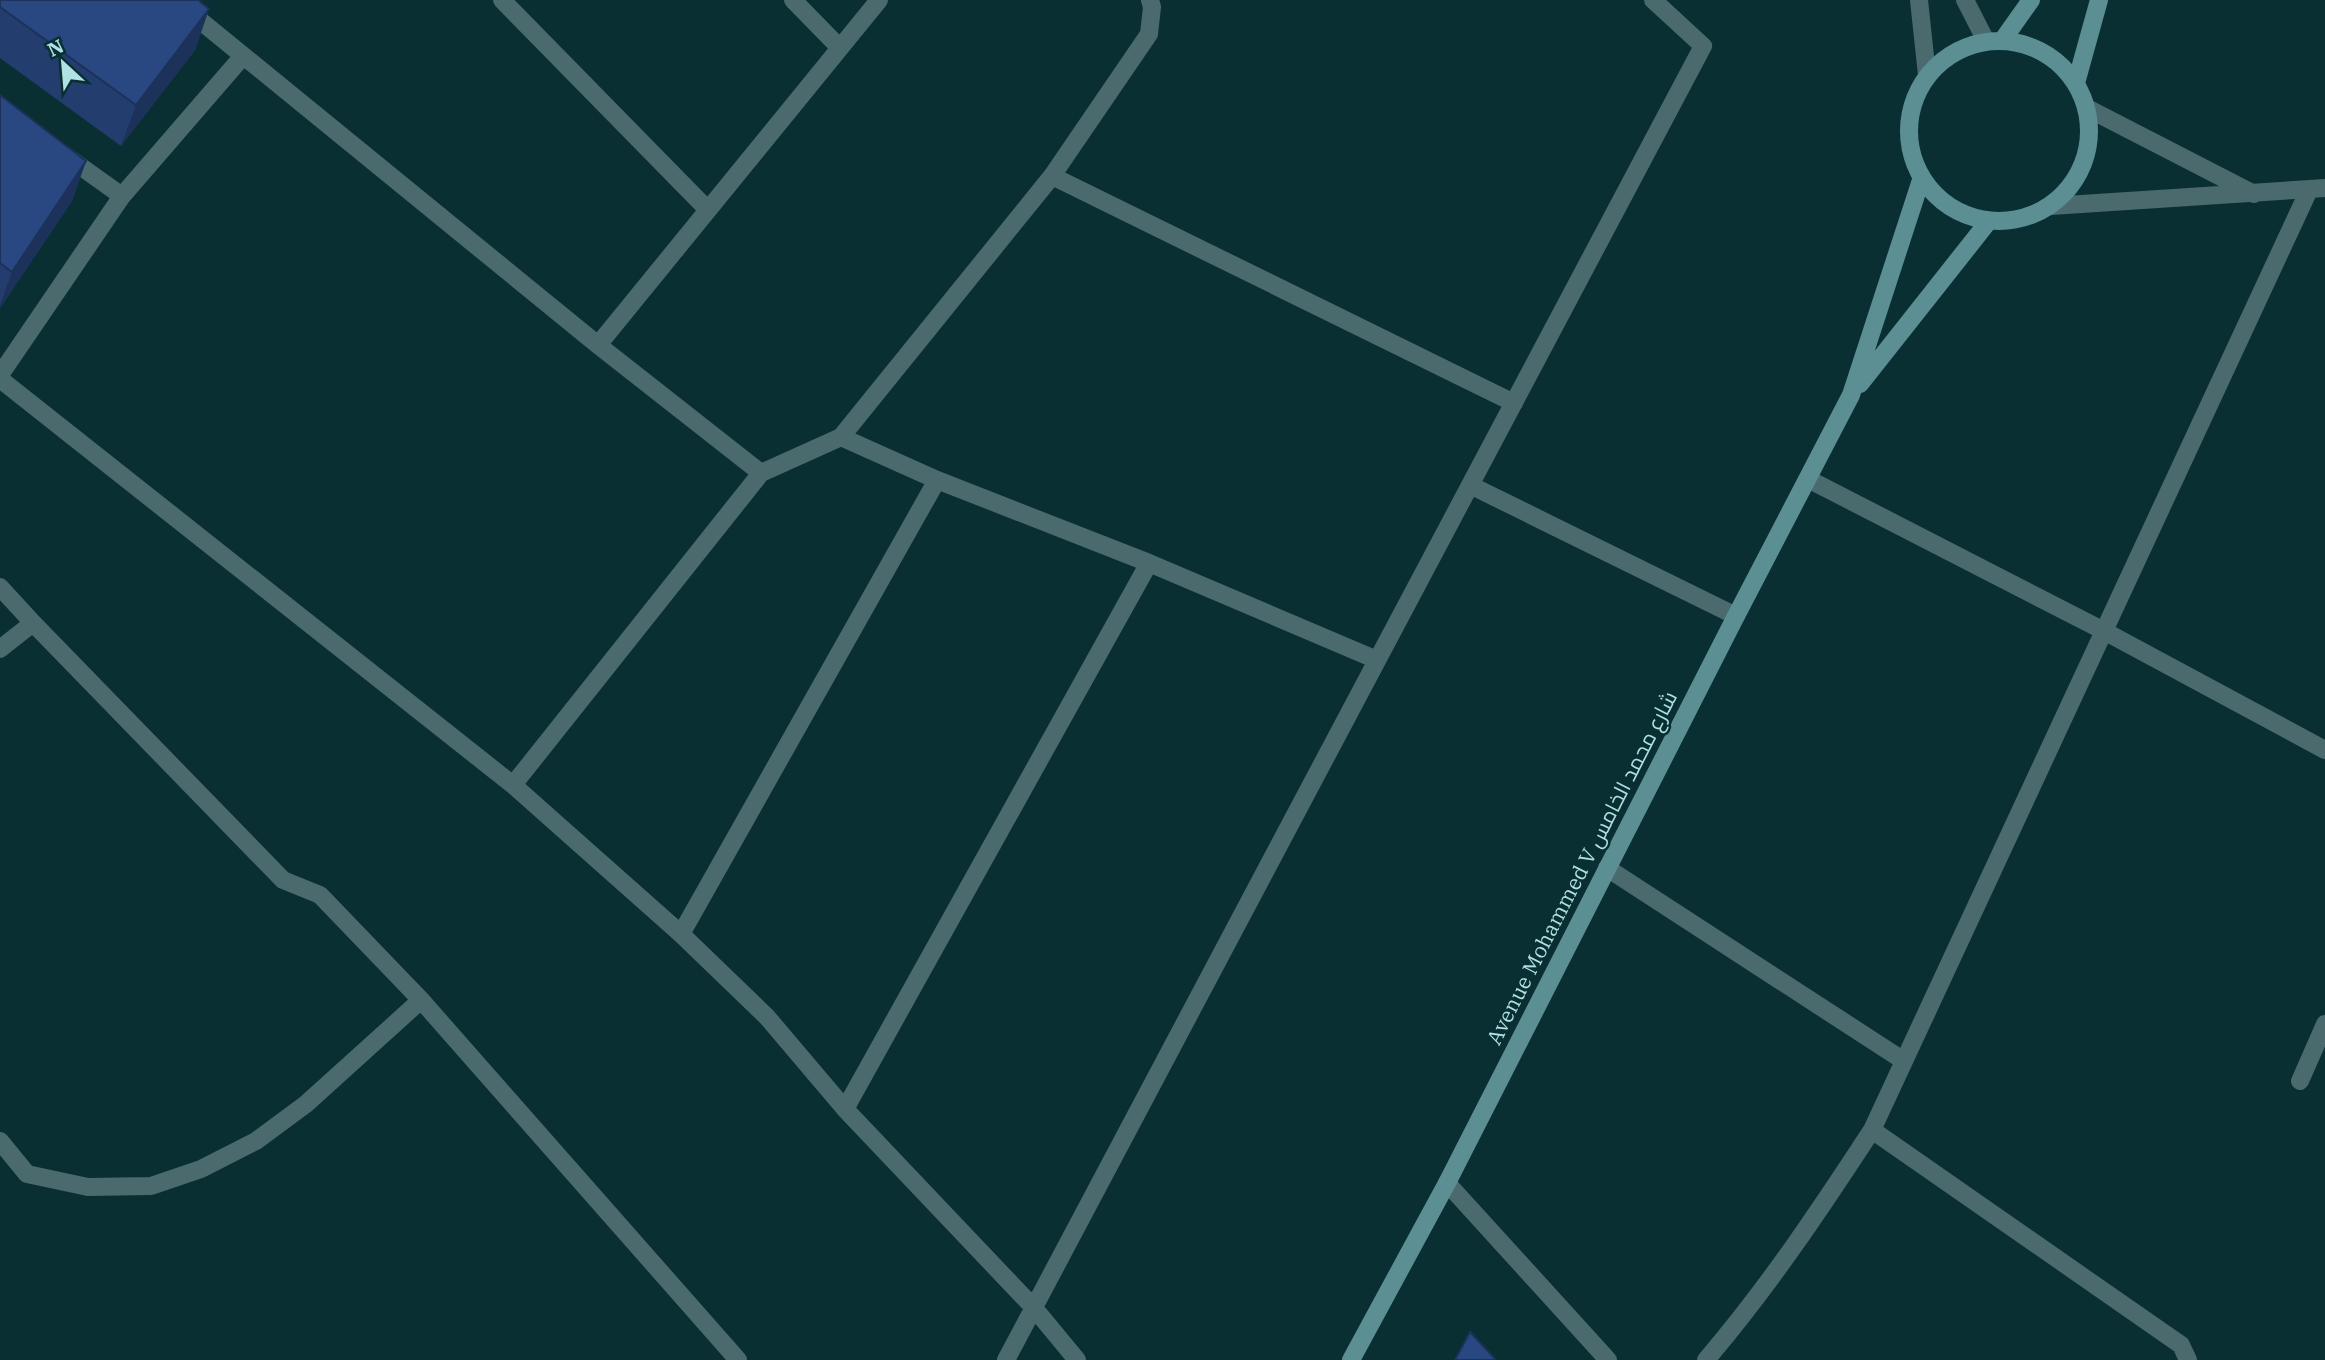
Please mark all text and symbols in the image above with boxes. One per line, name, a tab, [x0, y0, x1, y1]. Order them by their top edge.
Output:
north arrow	[28, 28, 98, 98]
text: N	[44, 34, 68, 62]
street label: Avenue Mohammed V شارع محمد الخامس	[1479, 686, 1684, 1050]

